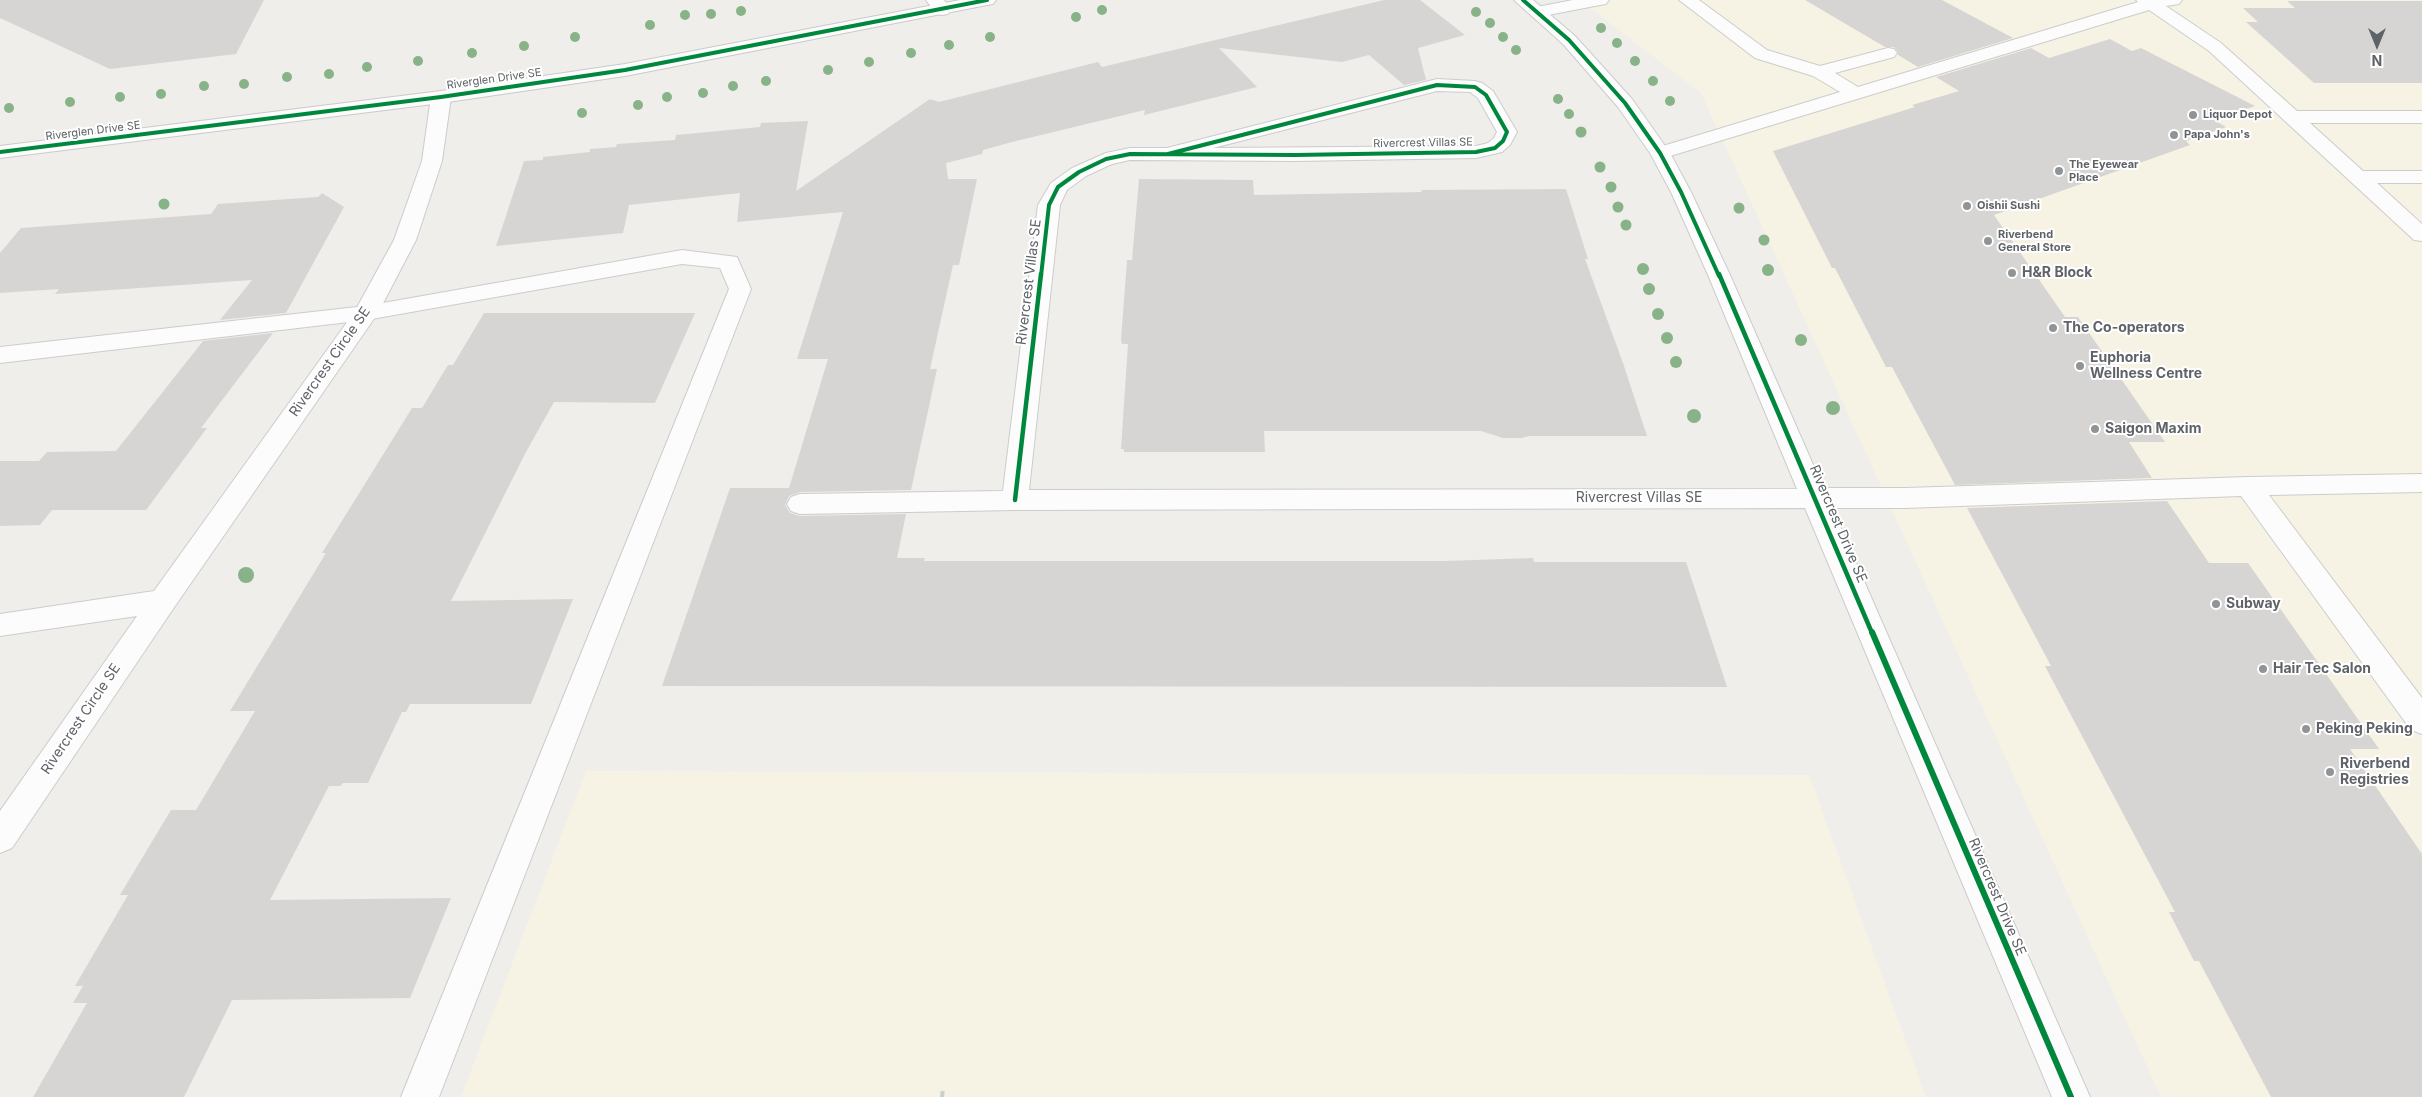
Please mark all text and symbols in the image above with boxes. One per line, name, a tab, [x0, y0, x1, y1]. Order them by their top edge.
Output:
north arrow	[2352, 20, 2402, 70]
text: N	[2372, 52, 2382, 69]
street label: Riverglen Drive SE	[446, 66, 542, 92]
place label: Liquor Depot	[2203, 108, 2272, 122]
marker: Liquor Depot	[2187, 109, 2199, 121]
street label: Riverglen Drive SE	[45, 119, 141, 143]
place label: Papa John's	[2184, 128, 2250, 142]
marker: Papa John's	[2168, 129, 2180, 141]
street label: Rivercrest Villas SE	[1373, 136, 1473, 150]
place label: The Eyewear Place	[2069, 158, 2139, 184]
marker: The Eyewear Place	[2053, 165, 2065, 177]
place label: Oishii Sushi	[1977, 199, 2040, 213]
marker: Oishii Sushi	[1961, 200, 1973, 212]
street label: Rivercrest Villas SE	[1013, 218, 1045, 346]
place label: Riverbend General Store	[1998, 228, 2071, 254]
marker: Riverbend General Store	[1982, 235, 1994, 247]
place label: H&R Block	[2022, 265, 2092, 281]
marker: H&R Block	[2006, 267, 2018, 279]
street label: Rivercrest Circle SE	[286, 304, 374, 420]
place label: The Co-operators	[2063, 320, 2185, 336]
marker: The Co-operators	[2047, 322, 2059, 334]
place label: Euphoria Wellness Centre	[2090, 350, 2202, 382]
marker: Euphoria Wellness Centre	[2074, 360, 2086, 372]
place label: Saigon Maxim	[2105, 421, 2201, 437]
marker: Saigon Maxim	[2089, 423, 2101, 435]
street label: Rivercrest Drive SE	[1806, 463, 1870, 585]
street label: Rivercrest Villas SE	[1576, 490, 1702, 506]
place label: Subway	[2226, 596, 2281, 612]
marker: Subway	[2210, 598, 2222, 610]
street label: Rivercrest Circle SE	[38, 660, 124, 778]
place label: Hair Tec Salon	[2273, 661, 2371, 677]
marker: Hair Tec Salon	[2257, 663, 2269, 675]
place label: Peking Peking	[2316, 721, 2413, 737]
marker: Peking Peking	[2300, 723, 2312, 735]
place label: Riverbend Registries	[2340, 756, 2410, 789]
marker: Riverbend Registries	[2324, 766, 2336, 778]
street label: Rivercrest Drive SE	[1965, 836, 2029, 958]

